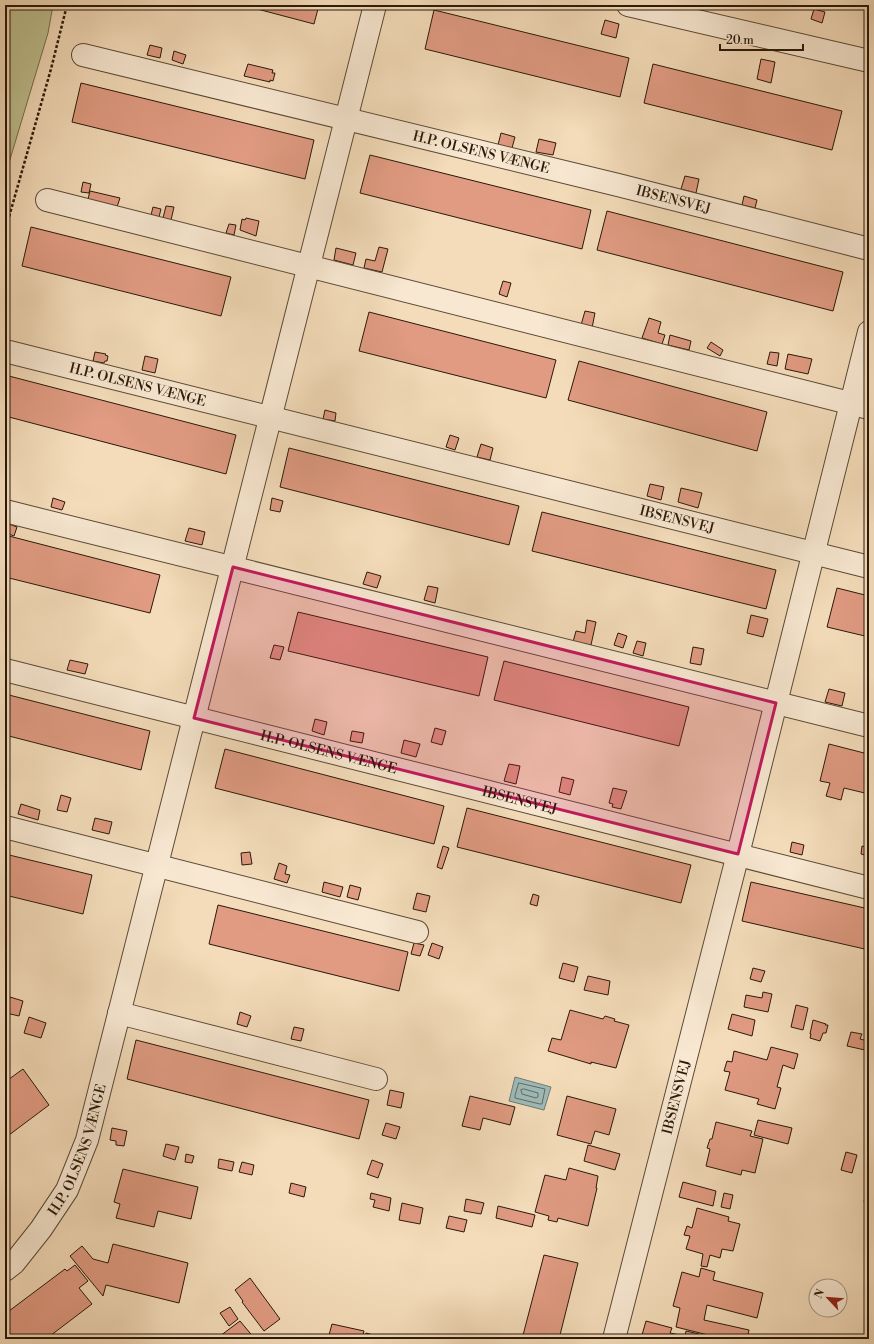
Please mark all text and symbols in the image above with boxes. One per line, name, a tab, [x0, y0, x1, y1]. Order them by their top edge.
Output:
scale bar	[720, 26, 803, 52]
text: 20 m	[726, 33, 754, 48]
street label: H.P. OLSENS VÆNGE	[411, 127, 551, 178]
street label: IBSENSVEJ	[634, 182, 713, 218]
street label: H.P. OLSENS VÆNGE	[67, 359, 208, 411]
street label: IBSENSVEJ	[638, 502, 717, 538]
street label: H.P. OLSENS VÆNGE	[258, 727, 399, 779]
street label: IBSENSVEJ	[480, 783, 559, 819]
street label: IBSENSVEJ	[659, 1058, 695, 1137]
street label: H.P. OLSENS VÆNGE	[44, 1082, 111, 1220]
north arrow	[808, 1278, 848, 1318]
text: N	[812, 1287, 828, 1301]

